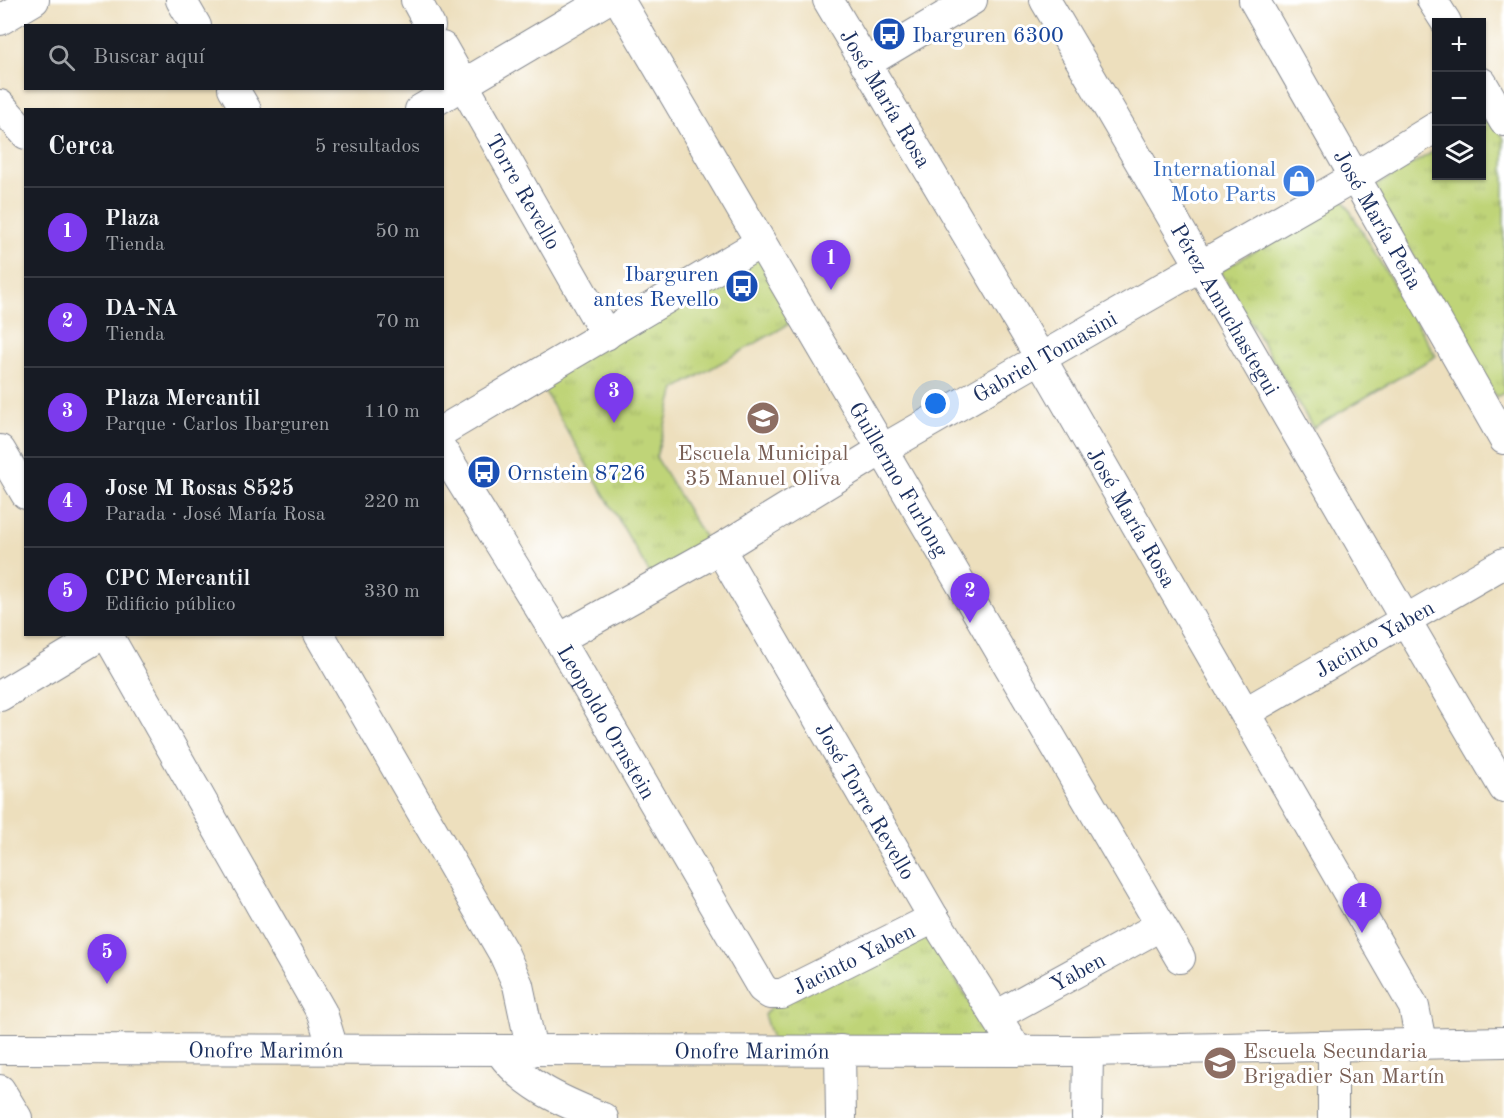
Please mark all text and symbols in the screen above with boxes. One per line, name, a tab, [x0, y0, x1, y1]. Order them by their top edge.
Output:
bus stop icon: Ibarguren 6300	[871, 16, 907, 52]
map controls	[1432, 18, 1486, 180]
button: +	[1432, 18, 1486, 72]
search box	[24, 24, 444, 90]
place label: Ibarguren 6300	[912, 25, 1064, 47]
street label: José María Rosa	[835, 26, 934, 172]
icon: search	[45, 41, 78, 74]
text: Buscar aquí	[93, 46, 205, 68]
button: −	[1432, 72, 1486, 126]
button: layers	[1432, 126, 1486, 180]
street label: Torre Revello	[481, 131, 564, 254]
text: Cerca	[48, 134, 114, 160]
text: 5 resultados	[315, 137, 420, 157]
street label: José María Peña	[1329, 146, 1425, 294]
place label: International Moto Parts	[1153, 159, 1276, 206]
shop icon: International Moto Parts	[1281, 163, 1317, 199]
text: Plaza	[105, 208, 160, 230]
street label: Pérez Amuchastegui	[1166, 220, 1282, 400]
text: 1	[62, 222, 73, 242]
text: 50 m	[375, 222, 420, 242]
text: Tienda	[105, 235, 165, 255]
pin: 1	[812, 240, 850, 290]
place label: Ibarguren antes Revello	[593, 264, 719, 311]
bus stop icon: Ibarguren antes Revello	[724, 268, 760, 304]
text: DA-NA	[105, 298, 178, 320]
street label: Gabriel Tomasini	[970, 308, 1121, 408]
text: 2	[62, 312, 73, 332]
text: 70 m	[375, 312, 420, 332]
text: Tienda	[105, 325, 165, 345]
pin: 3	[594, 374, 634, 423]
text: Plaza Mercantil	[105, 388, 260, 410]
your location	[921, 389, 950, 418]
street label: Guillermo Furlong	[844, 399, 952, 561]
school or university icon: Escuela Municipal 35 Manuel Oliva	[745, 400, 781, 436]
text: 3	[62, 402, 73, 422]
text: 110 m	[364, 402, 420, 422]
text: Parque · Carlos Ibarguren	[105, 415, 329, 435]
place label: Escuela Municipal 35 Manuel Oliva	[678, 443, 849, 490]
street label: José María Rosa	[1082, 445, 1179, 592]
bus stop icon: Ornstein 8726	[466, 454, 502, 490]
place label: Ornstein 8726	[507, 463, 646, 485]
text: Jose M Rosas 8525	[105, 478, 294, 500]
text: 4	[62, 492, 73, 512]
text: 220 m	[364, 492, 420, 512]
text: Parada · José María Rosa	[105, 505, 326, 525]
text: CPC Mercantil	[105, 568, 250, 590]
pin: 2	[950, 574, 990, 623]
text: 5	[62, 582, 73, 602]
text: 330 m	[364, 582, 420, 602]
text: Edificio público	[105, 595, 236, 615]
street label: Jacinto Yaben	[1312, 597, 1439, 683]
street label: Leopoldo Ornstein	[552, 642, 659, 804]
street label: José Torre Revello	[810, 719, 918, 884]
pin: 4	[1342, 884, 1382, 933]
street label: Jacinto Yaben	[790, 920, 919, 1000]
pin: 5	[88, 934, 126, 984]
street label: Yaben	[1047, 949, 1110, 997]
street label: Onofre Marimón	[188, 1040, 344, 1063]
street label: Onofre Marimón	[674, 1041, 830, 1064]
place label: Escuela Secundaria Brigadier San Martín	[1243, 1041, 1445, 1088]
school or university icon: Escuela Secundaria Brigadier San Martín	[1202, 1045, 1238, 1081]

